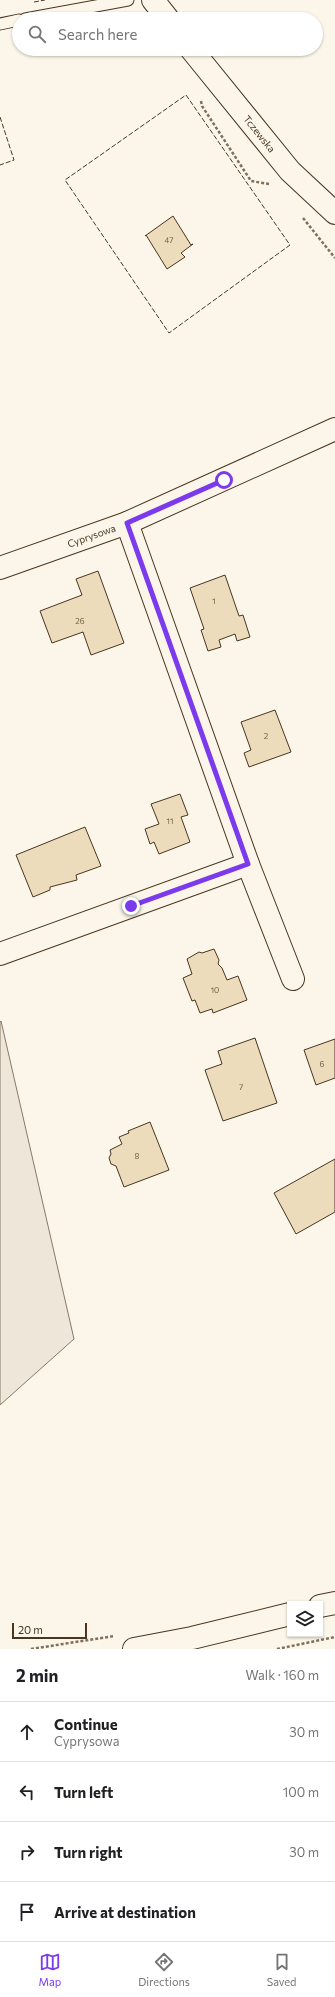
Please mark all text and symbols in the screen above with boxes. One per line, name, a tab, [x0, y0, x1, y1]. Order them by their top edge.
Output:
search box	[12, 12, 323, 56]
icon: search	[26, 23, 48, 45]
text: Search here	[58, 25, 137, 43]
street label: Tczewska	[241, 113, 278, 154]
house number: 47	[165, 235, 173, 245]
route start	[215, 471, 233, 489]
street label: Cyprysowa	[66, 522, 117, 550]
house number: 1	[212, 596, 216, 606]
house number: 26	[75, 616, 85, 626]
house number: 2	[264, 731, 269, 741]
house number: 11	[167, 816, 173, 826]
route end	[122, 897, 140, 915]
house number: 10	[211, 985, 219, 995]
house number: 6	[320, 1059, 325, 1069]
house number: 7	[239, 1082, 243, 1092]
house number: 8	[135, 1151, 140, 1161]
map controls	[287, 1601, 323, 1637]
button: layers	[287, 1601, 323, 1637]
scale bar	[12, 1621, 87, 1640]
text: 20 m	[18, 1623, 43, 1636]
text: 2 min	[16, 1665, 58, 1686]
text: Walk · 160 m	[245, 1667, 319, 1683]
text: Continue	[54, 1715, 118, 1733]
icon: ahead	[16, 1721, 38, 1743]
text: 30 m	[289, 1724, 319, 1740]
text: Cyprysowa	[54, 1733, 119, 1749]
icon: left	[16, 1781, 38, 1803]
text: Turn left	[54, 1783, 113, 1801]
text: 100 m	[283, 1784, 319, 1800]
icon: right	[16, 1841, 38, 1863]
text: Turn right	[54, 1843, 123, 1861]
text: 30 m	[289, 1844, 319, 1860]
icon: arrive	[16, 1901, 38, 1923]
text: Arrive at destination	[54, 1903, 196, 1921]
tab: Map	[39, 1951, 61, 1988]
tab: Directions	[138, 1951, 190, 1988]
tab: Saved	[267, 1951, 296, 1988]

